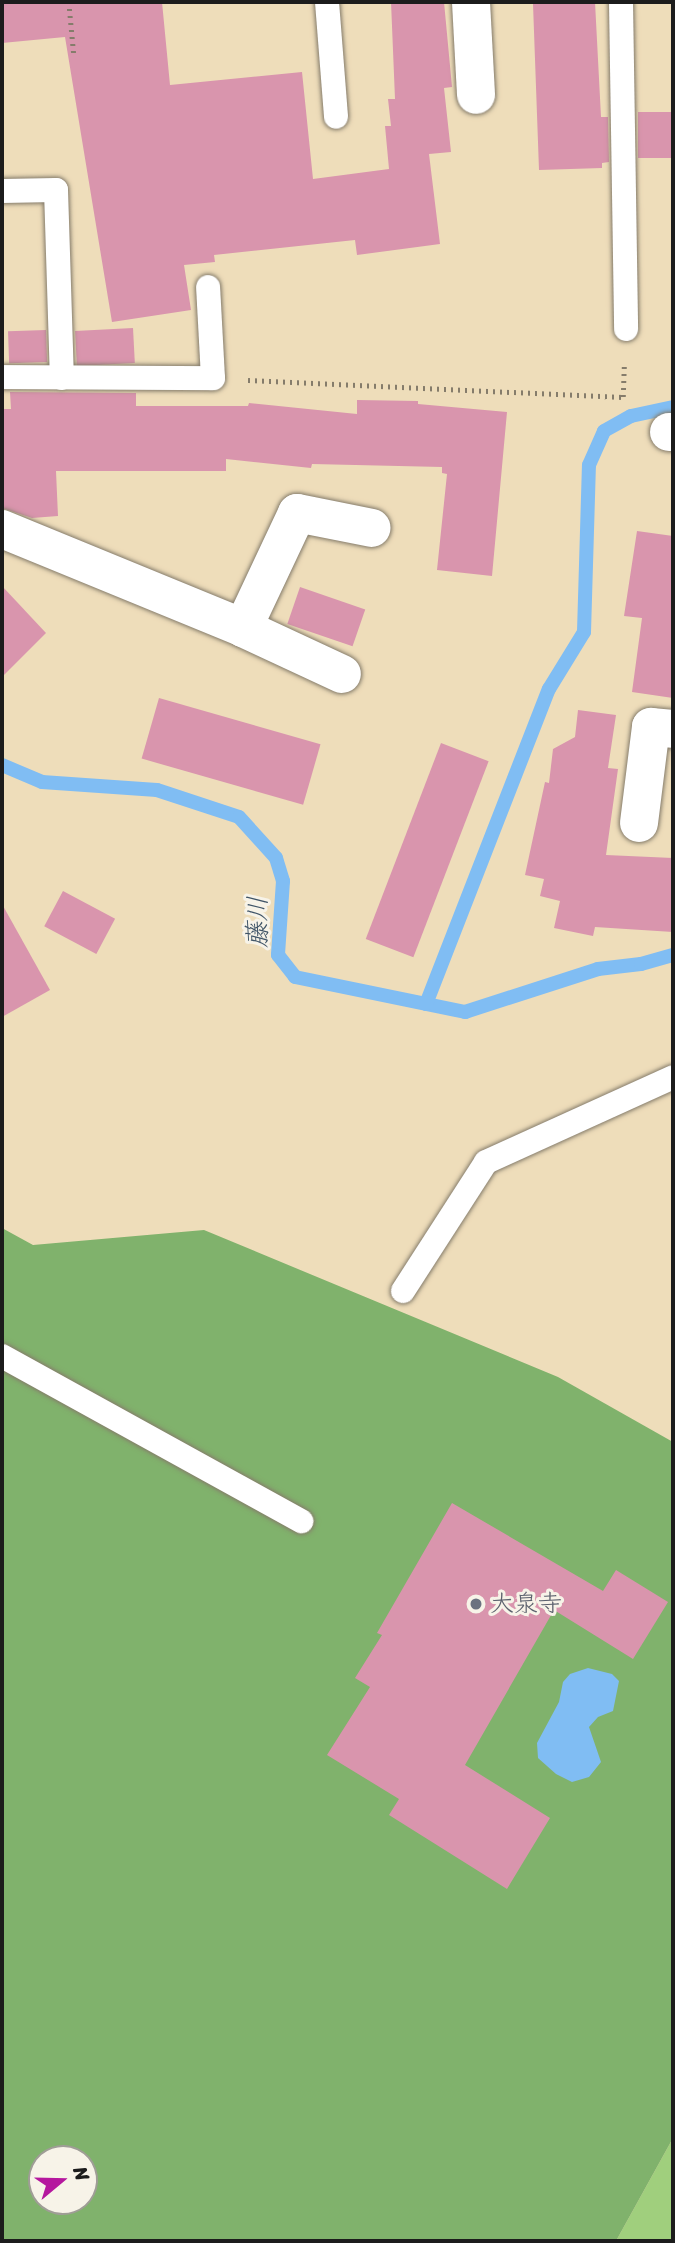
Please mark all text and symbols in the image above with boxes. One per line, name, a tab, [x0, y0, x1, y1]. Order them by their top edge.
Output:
water label: 藤川	[242, 896, 274, 948]
place label: 大泉寺	[490, 1590, 562, 1618]
marker: 大泉寺	[468, 1596, 484, 1612]
north arrow	[28, 2145, 98, 2215]
text: N	[64, 2162, 99, 2185]

